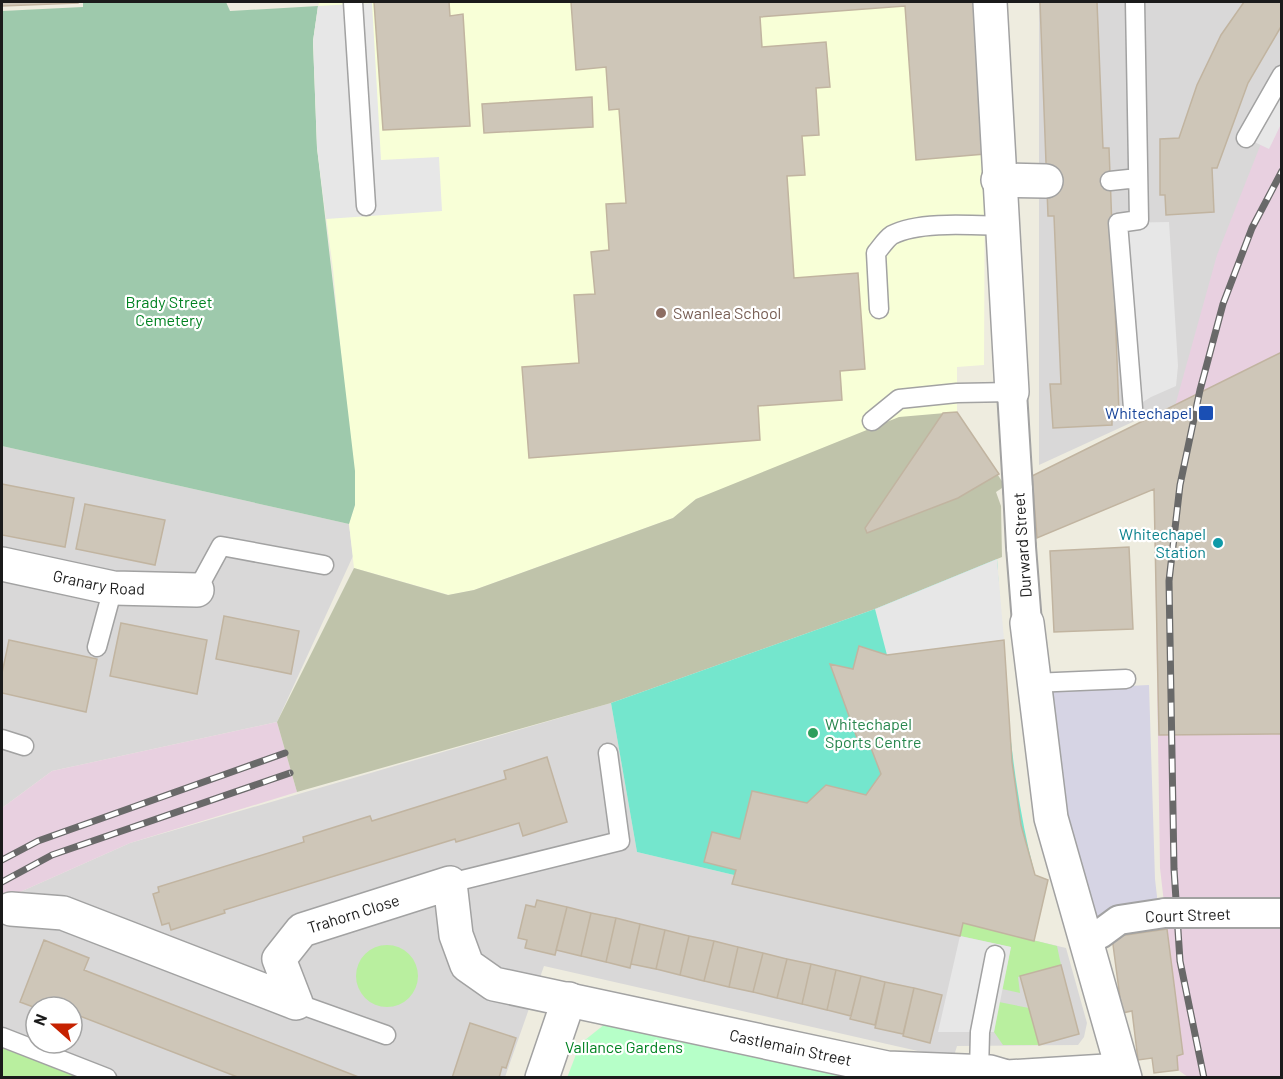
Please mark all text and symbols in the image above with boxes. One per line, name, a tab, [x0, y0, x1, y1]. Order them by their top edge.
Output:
park label: Brady Street Cemetery	[126, 292, 213, 329]
place label: Swanlea School	[673, 303, 781, 322]
marker: Swanlea School	[654, 306, 668, 320]
place label: Whitechapel	[1105, 403, 1192, 422]
marker: Whitechapel	[1197, 404, 1215, 422]
street label: Durward Street	[1008, 492, 1035, 598]
place label: Whitechapel Station	[1119, 524, 1206, 561]
marker: Whitechapel Station	[1211, 536, 1225, 550]
street label: Granary Road	[51, 565, 145, 598]
place label: Whitechapel Sports Centre	[825, 714, 922, 751]
marker: Whitechapel Sports Centre	[806, 726, 820, 740]
street label: Trahorn Close	[305, 890, 402, 937]
street label: Court Street	[1145, 904, 1231, 925]
north arrow	[24, 995, 84, 1055]
text: N	[29, 1011, 50, 1028]
street label: Castlemain Street	[728, 1025, 854, 1069]
park label: Vallance Gardens	[565, 1037, 683, 1056]

